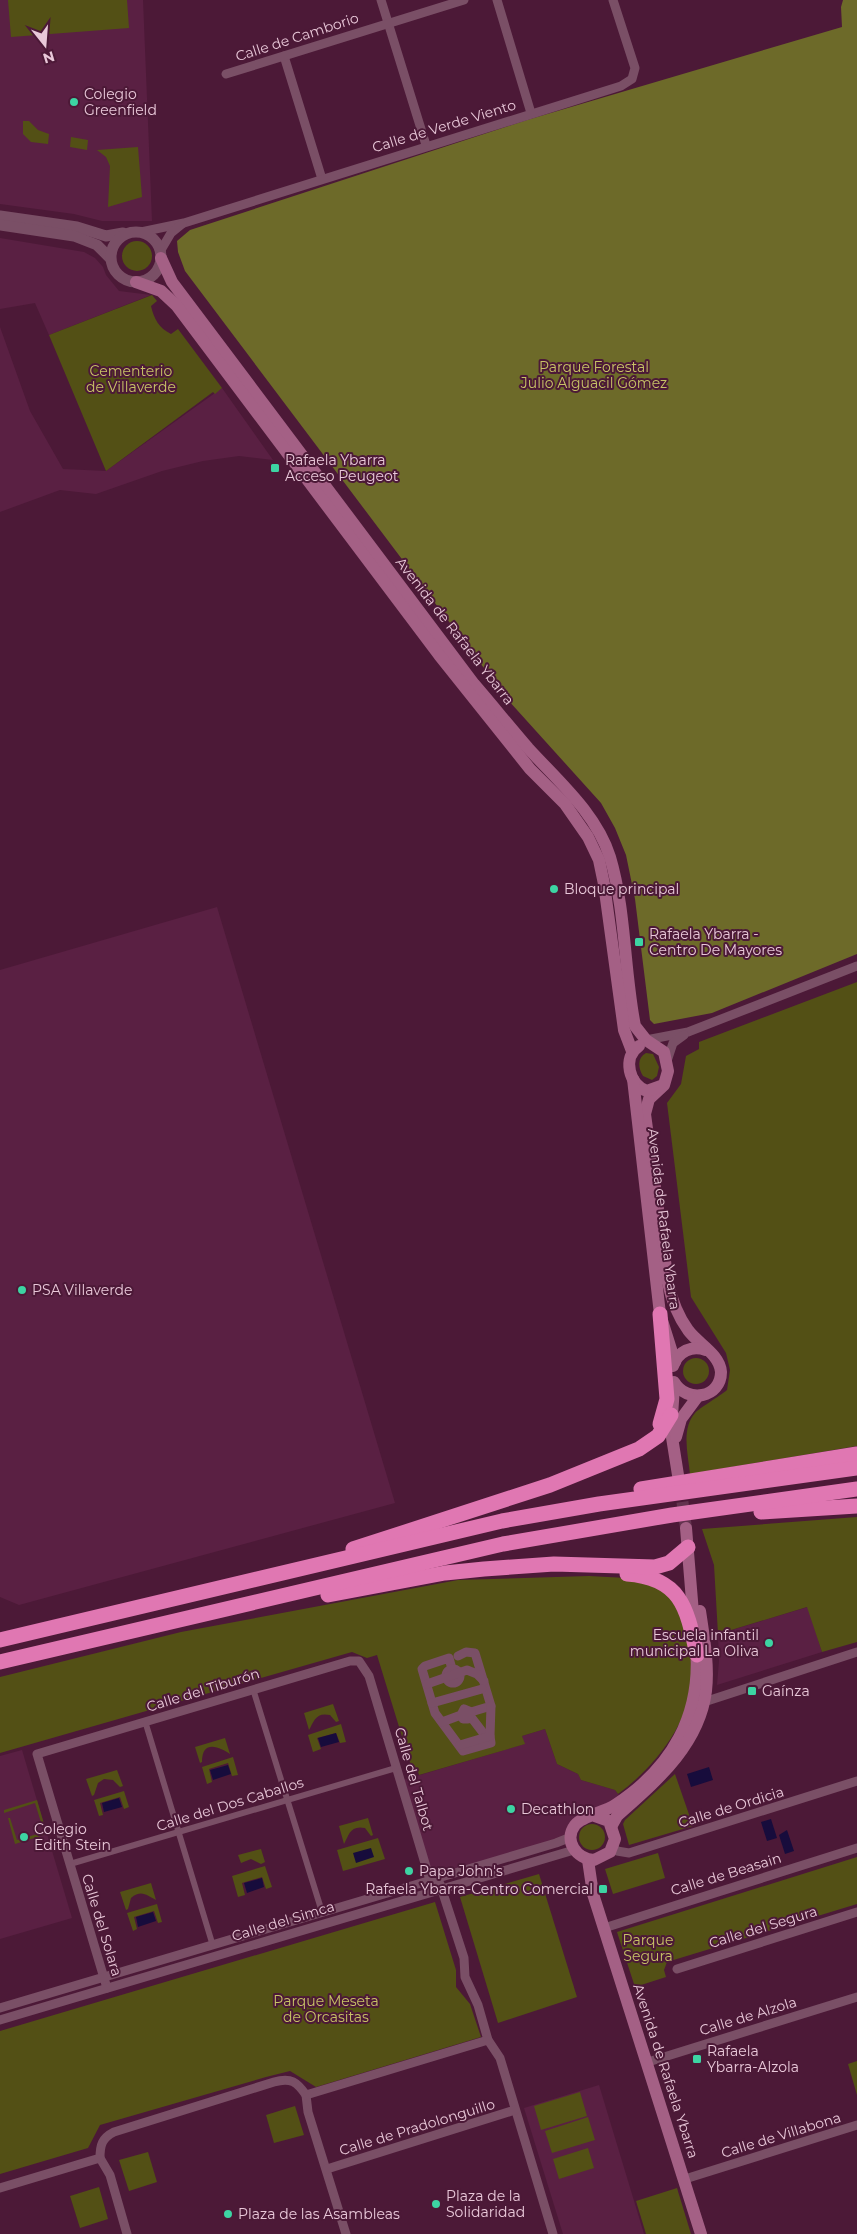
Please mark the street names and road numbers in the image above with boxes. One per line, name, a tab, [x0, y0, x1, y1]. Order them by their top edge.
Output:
street label: Calle de Camborio	[233, 9, 361, 65]
street label: Calle de Verde Viento	[370, 96, 518, 156]
street label: Avenida de Rafaela Ybarra	[392, 554, 518, 708]
street label: Avenida de Rafaela Ybarra	[644, 1127, 684, 1311]
street label: Calle del Tiburón	[144, 1664, 262, 1716]
street label: Calle del Talbot	[391, 1725, 437, 1833]
street label: Calle del Dos Caballos	[154, 1773, 306, 1835]
street label: Calle de Ordicia	[676, 1782, 786, 1832]
street label: Calle de Beasain	[669, 1849, 783, 1899]
street label: Calle del Solara	[78, 1872, 126, 1978]
street label: Calle del Simca	[229, 1897, 337, 1945]
street label: Calle del Segura	[707, 1902, 819, 1952]
street label: Avenida de Rafaela Ybarra	[629, 1982, 703, 2160]
street label: Calle de Alzola	[697, 1993, 799, 2039]
street label: Calle de Pradolonguillo	[337, 2095, 497, 2159]
street label: Calle de Villabona	[719, 2108, 843, 2162]

